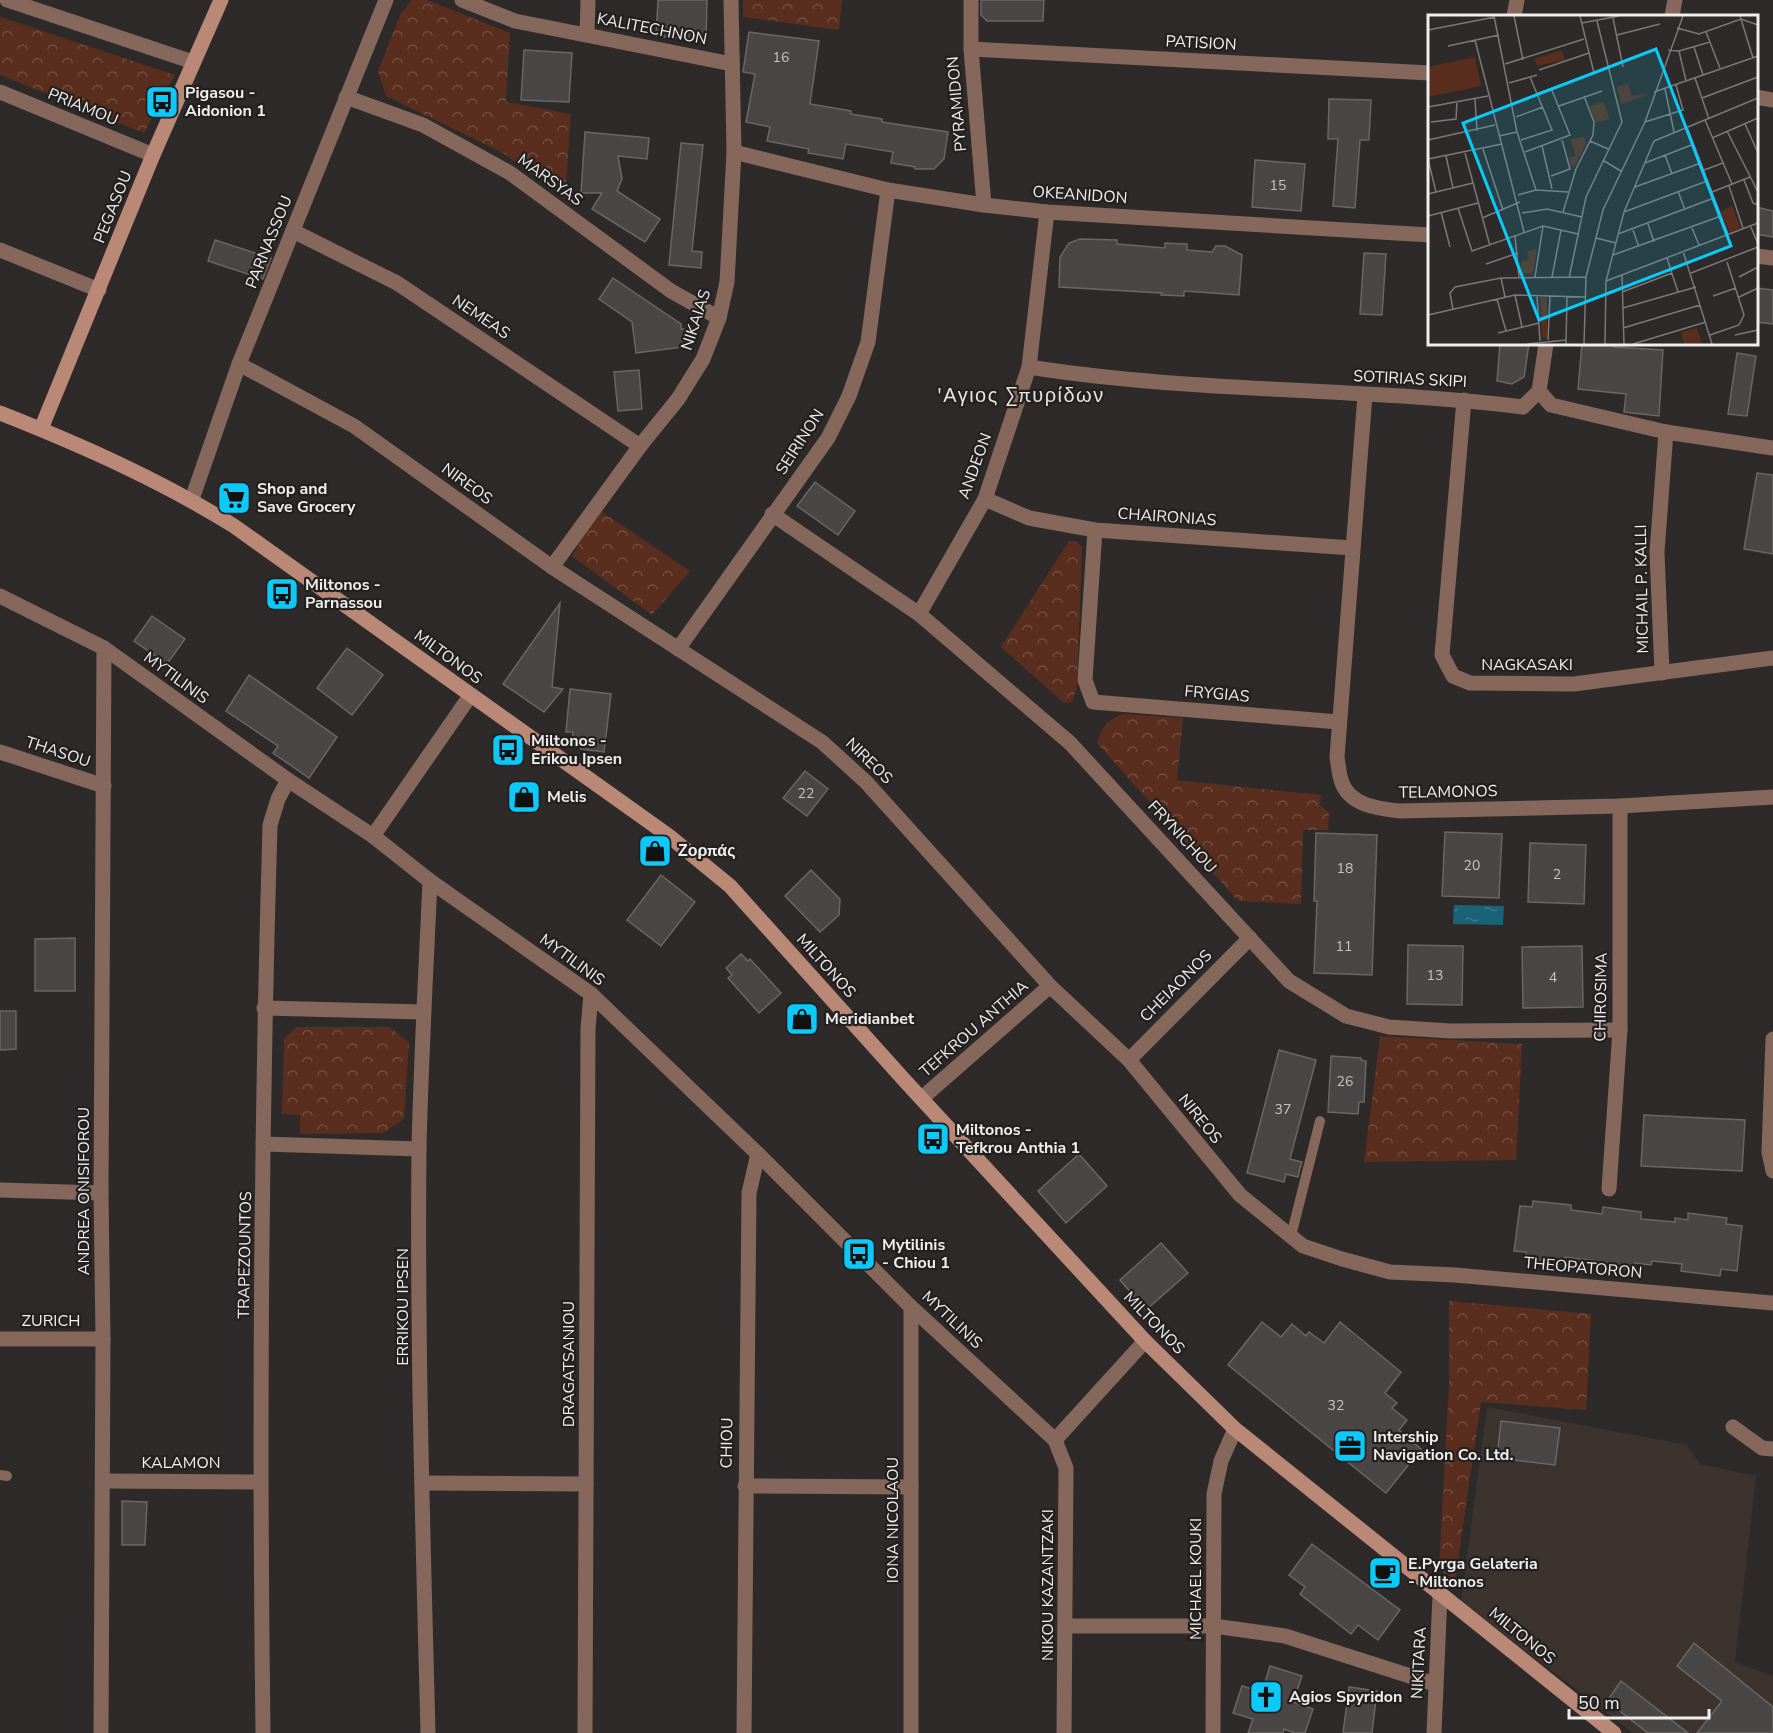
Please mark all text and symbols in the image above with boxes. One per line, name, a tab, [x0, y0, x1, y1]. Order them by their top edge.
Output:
street label: KALITECHNON	[595, 8, 709, 50]
inset map	[1428, 15, 1758, 345]
street label: PATISION	[1165, 30, 1237, 56]
house number: 16	[773, 48, 789, 67]
street label: PYRAMIDON	[942, 55, 972, 153]
place label: Pigasou - Aidonion 1	[185, 82, 266, 122]
street label: PRIAMOU	[44, 83, 122, 131]
bus stop icon: Pigasou - Aidonion 1	[144, 84, 180, 120]
street label: MARSYAS	[513, 149, 587, 211]
street label: PEGASOU	[89, 167, 137, 247]
house number: 15	[1270, 176, 1286, 195]
street label: OKEANIDON	[1032, 181, 1128, 209]
street label: PARNASSOU	[240, 192, 298, 292]
street label: NIKAIAS	[676, 287, 716, 353]
street label: NEMEAS	[448, 290, 514, 344]
street label: SOTIRIAS SKIPI	[1353, 365, 1467, 393]
district label: 'Αγιος Σπυρίδων	[937, 382, 1105, 409]
street label: SEIRINON	[771, 405, 829, 479]
street label: ANDEON	[953, 430, 997, 502]
street label: NIREOS	[437, 458, 497, 510]
place label: Shop and Save Grocery	[257, 478, 356, 518]
supermarket icon: Shop and Save Grocery	[216, 480, 252, 516]
street label: CHAIRONIAS	[1117, 503, 1217, 531]
street label: MICHAIL P. KALLI	[1630, 524, 1654, 654]
place label: Miltonos - Parnassou	[305, 574, 382, 614]
bus stop icon: Miltonos - Parnassou	[264, 576, 300, 612]
street label: MILTONOS	[409, 625, 487, 689]
street label: MYTILINIS	[139, 647, 213, 709]
street label: NAGKASAKI	[1481, 654, 1573, 676]
street label: FRYGIAS	[1184, 680, 1251, 708]
place label: Miltonos - Erikou Ipsen	[531, 730, 622, 770]
street label: THASOU	[23, 731, 93, 773]
bus stop icon: Miltonos - Erikou Ipsen	[490, 732, 526, 768]
street label: NIREOS	[840, 733, 898, 789]
shop icon: Melis	[506, 779, 542, 815]
street label: TELAMONOS	[1398, 780, 1498, 804]
house number: 22	[798, 784, 814, 803]
place label: Melis	[547, 786, 587, 808]
street label: FRYNICHOU	[1143, 796, 1221, 878]
shop icon: Ζορπάς	[637, 833, 673, 869]
place label: Ζορπάς	[678, 840, 736, 862]
house number: 20	[1464, 856, 1480, 875]
house number: 18	[1337, 859, 1353, 878]
house number: 2	[1553, 865, 1561, 884]
street label: MYTILINIS	[535, 929, 609, 991]
street label: MILTONOS	[791, 929, 861, 1003]
house number: 11	[1336, 937, 1352, 956]
street label: CHEIAONOS	[1135, 945, 1217, 1027]
street label: CHIROSIMA	[1589, 952, 1613, 1042]
house number: 13	[1427, 966, 1443, 985]
house number: 4	[1549, 968, 1557, 987]
street label: TEFKROU ANTHIA	[915, 975, 1033, 1082]
shop icon: Meridianbet	[784, 1001, 820, 1037]
place label: Meridianbet	[825, 1008, 915, 1030]
house number: 26	[1337, 1072, 1353, 1091]
street label: NIREOS	[1173, 1090, 1227, 1149]
house number: 37	[1275, 1100, 1291, 1119]
street label: ANDREA ONISIFOROU	[73, 1107, 95, 1275]
place label: Miltonos - Tefkrou Anthia 1	[956, 1119, 1080, 1159]
bus stop icon: Miltonos - Tefkrou Anthia 1	[915, 1121, 951, 1157]
street label: TRAPEZOUNTOS	[233, 1191, 257, 1319]
place label: Mytilinis - Chiou 1	[882, 1234, 950, 1274]
bus stop icon: Mytilinis - Chiou 1	[841, 1236, 877, 1272]
street label: ERRIKOU IPSEN	[392, 1248, 414, 1366]
street label: THEOPATORON	[1523, 1252, 1643, 1284]
street label: MYTILINIS	[917, 1286, 987, 1354]
street label: MILTONOS	[1118, 1287, 1190, 1359]
street label: DRAGATSANIOU	[558, 1301, 580, 1427]
street label: ZURICH	[22, 1310, 80, 1332]
house number: 32	[1328, 1396, 1344, 1415]
street label: CHIOU	[716, 1417, 738, 1469]
place label: Intership Navigation Co. Ltd.	[1373, 1426, 1513, 1466]
office icon: Intership Navigation Co. Ltd.	[1332, 1428, 1368, 1464]
street label: KALAMON	[141, 1452, 221, 1474]
street label: IONA NICOLAOU	[882, 1457, 904, 1583]
street label: NIKOU KAZANTZAKI	[1037, 1509, 1059, 1661]
street label: MICHAEL KOUKI	[1185, 1518, 1207, 1640]
place label: E.Pyrga Gelateria - Miltonos	[1408, 1553, 1538, 1593]
cafe icon: E.Pyrga Gelateria - Miltonos	[1367, 1555, 1403, 1591]
street label: MILTONOS	[1484, 1602, 1560, 1670]
street label: NIKITARA	[1406, 1626, 1432, 1700]
church icon: Agios Spyridon	[1248, 1679, 1284, 1715]
scale bar	[1569, 1682, 1708, 1720]
place label: Agios Spyridon	[1289, 1686, 1402, 1708]
text: 50 m	[1578, 1691, 1620, 1715]

